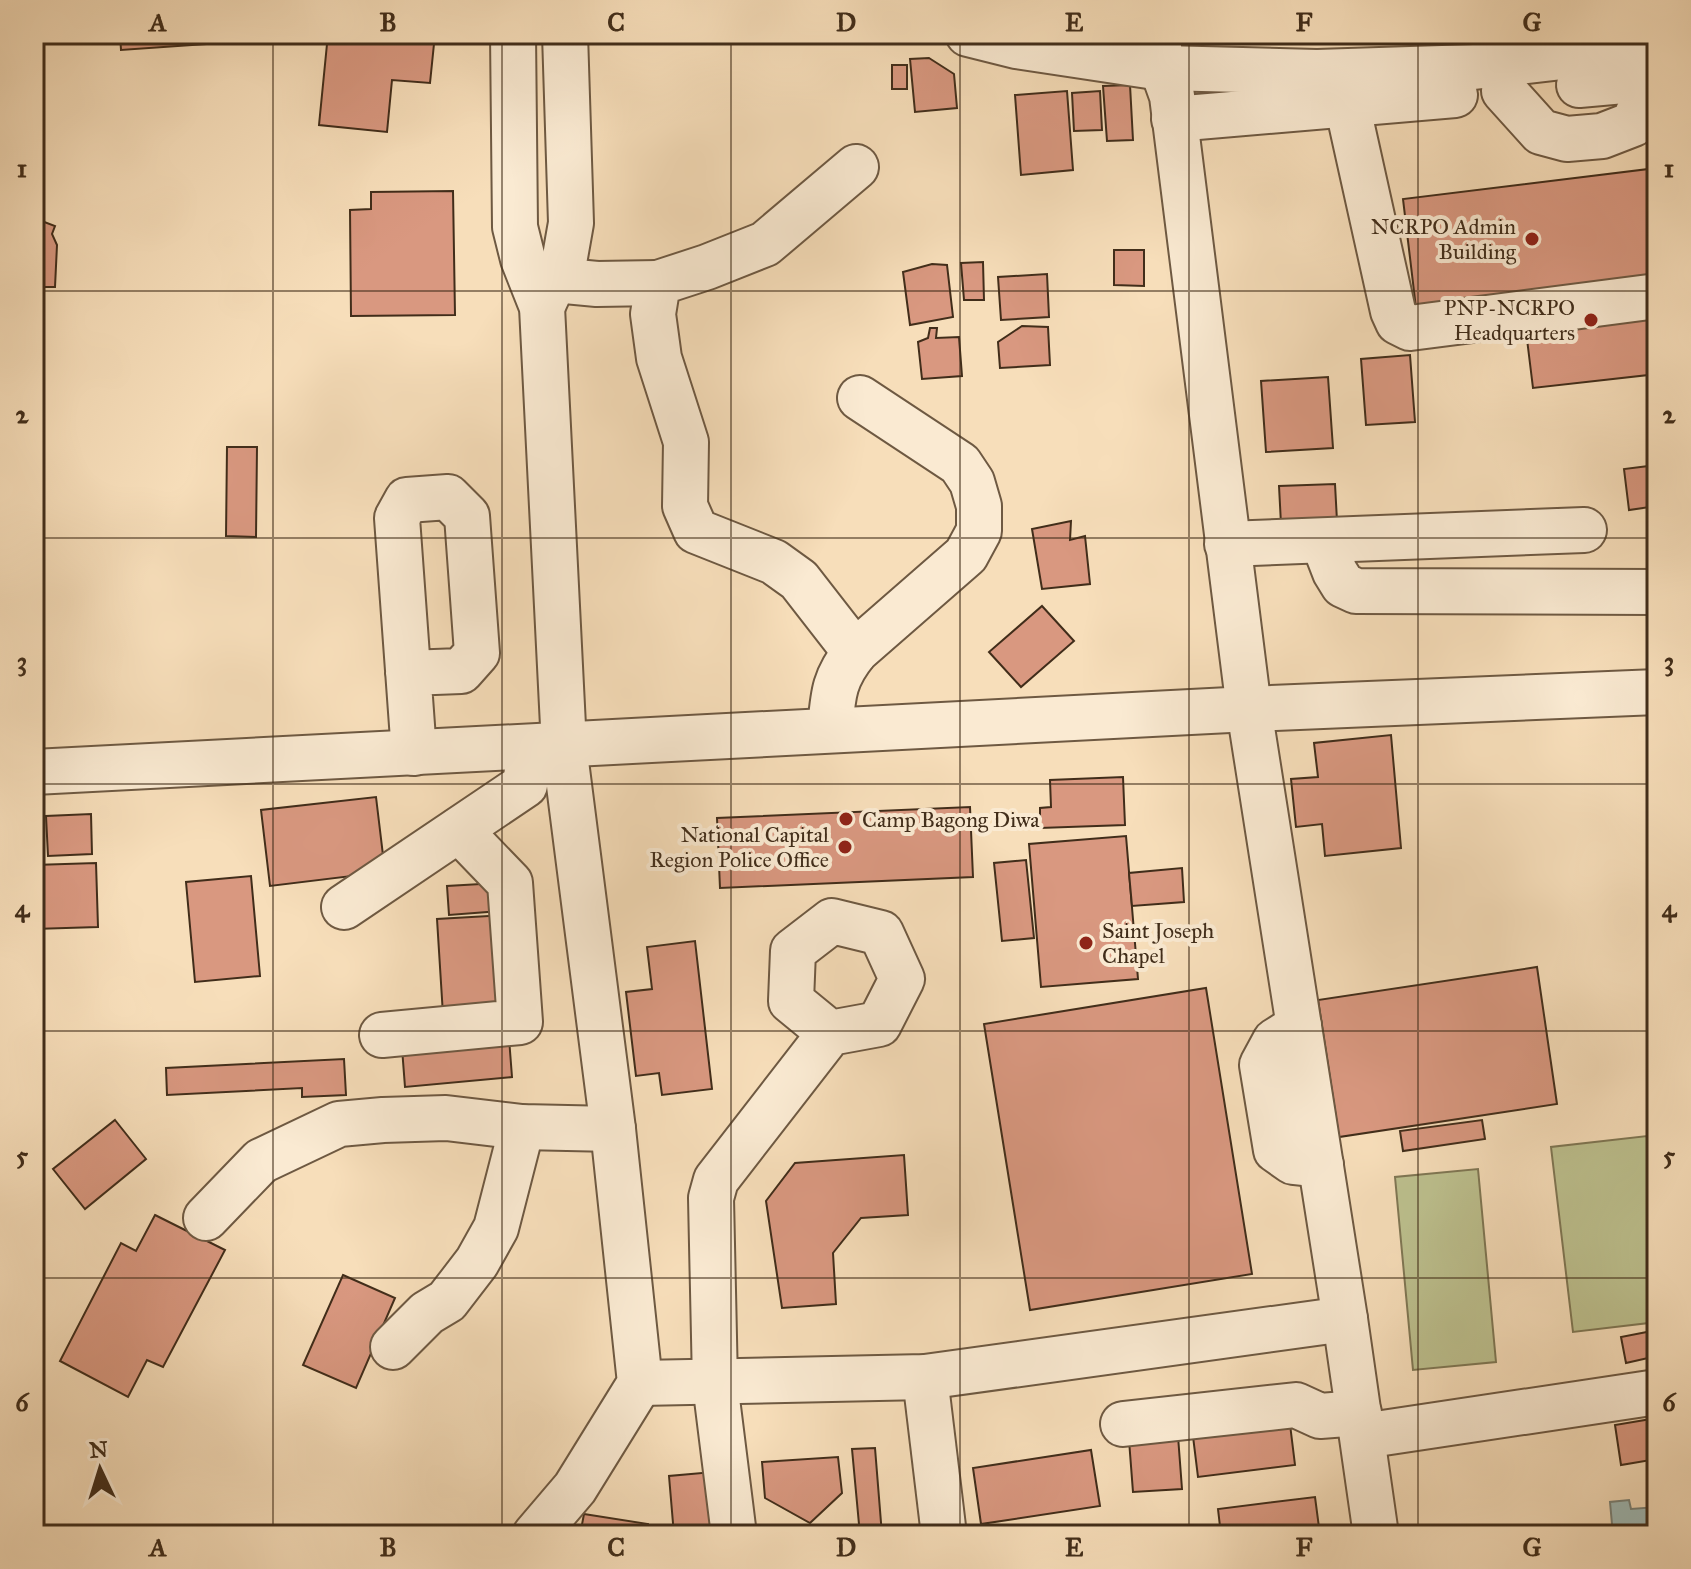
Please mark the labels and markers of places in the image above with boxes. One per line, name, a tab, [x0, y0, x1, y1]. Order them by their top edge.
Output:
place label: NCRPO Admin Building	[1371, 213, 1517, 265]
marker: NCRPO Admin Building	[1523, 230, 1541, 248]
place label: PNP-NCRPO Headquarters	[1444, 294, 1575, 346]
marker: PNP-NCRPO Headquarters	[1582, 311, 1600, 329]
place label: Camp Bagong Diwa	[862, 806, 1040, 833]
marker: Camp Bagong Diwa	[837, 810, 855, 828]
place label: National Capital Region Police Office	[649, 821, 829, 873]
marker: National Capital Region Police Office	[836, 838, 854, 856]
place label: Saint Joseph Chapel	[1102, 917, 1214, 969]
marker: Saint Joseph Chapel	[1077, 934, 1095, 952]

